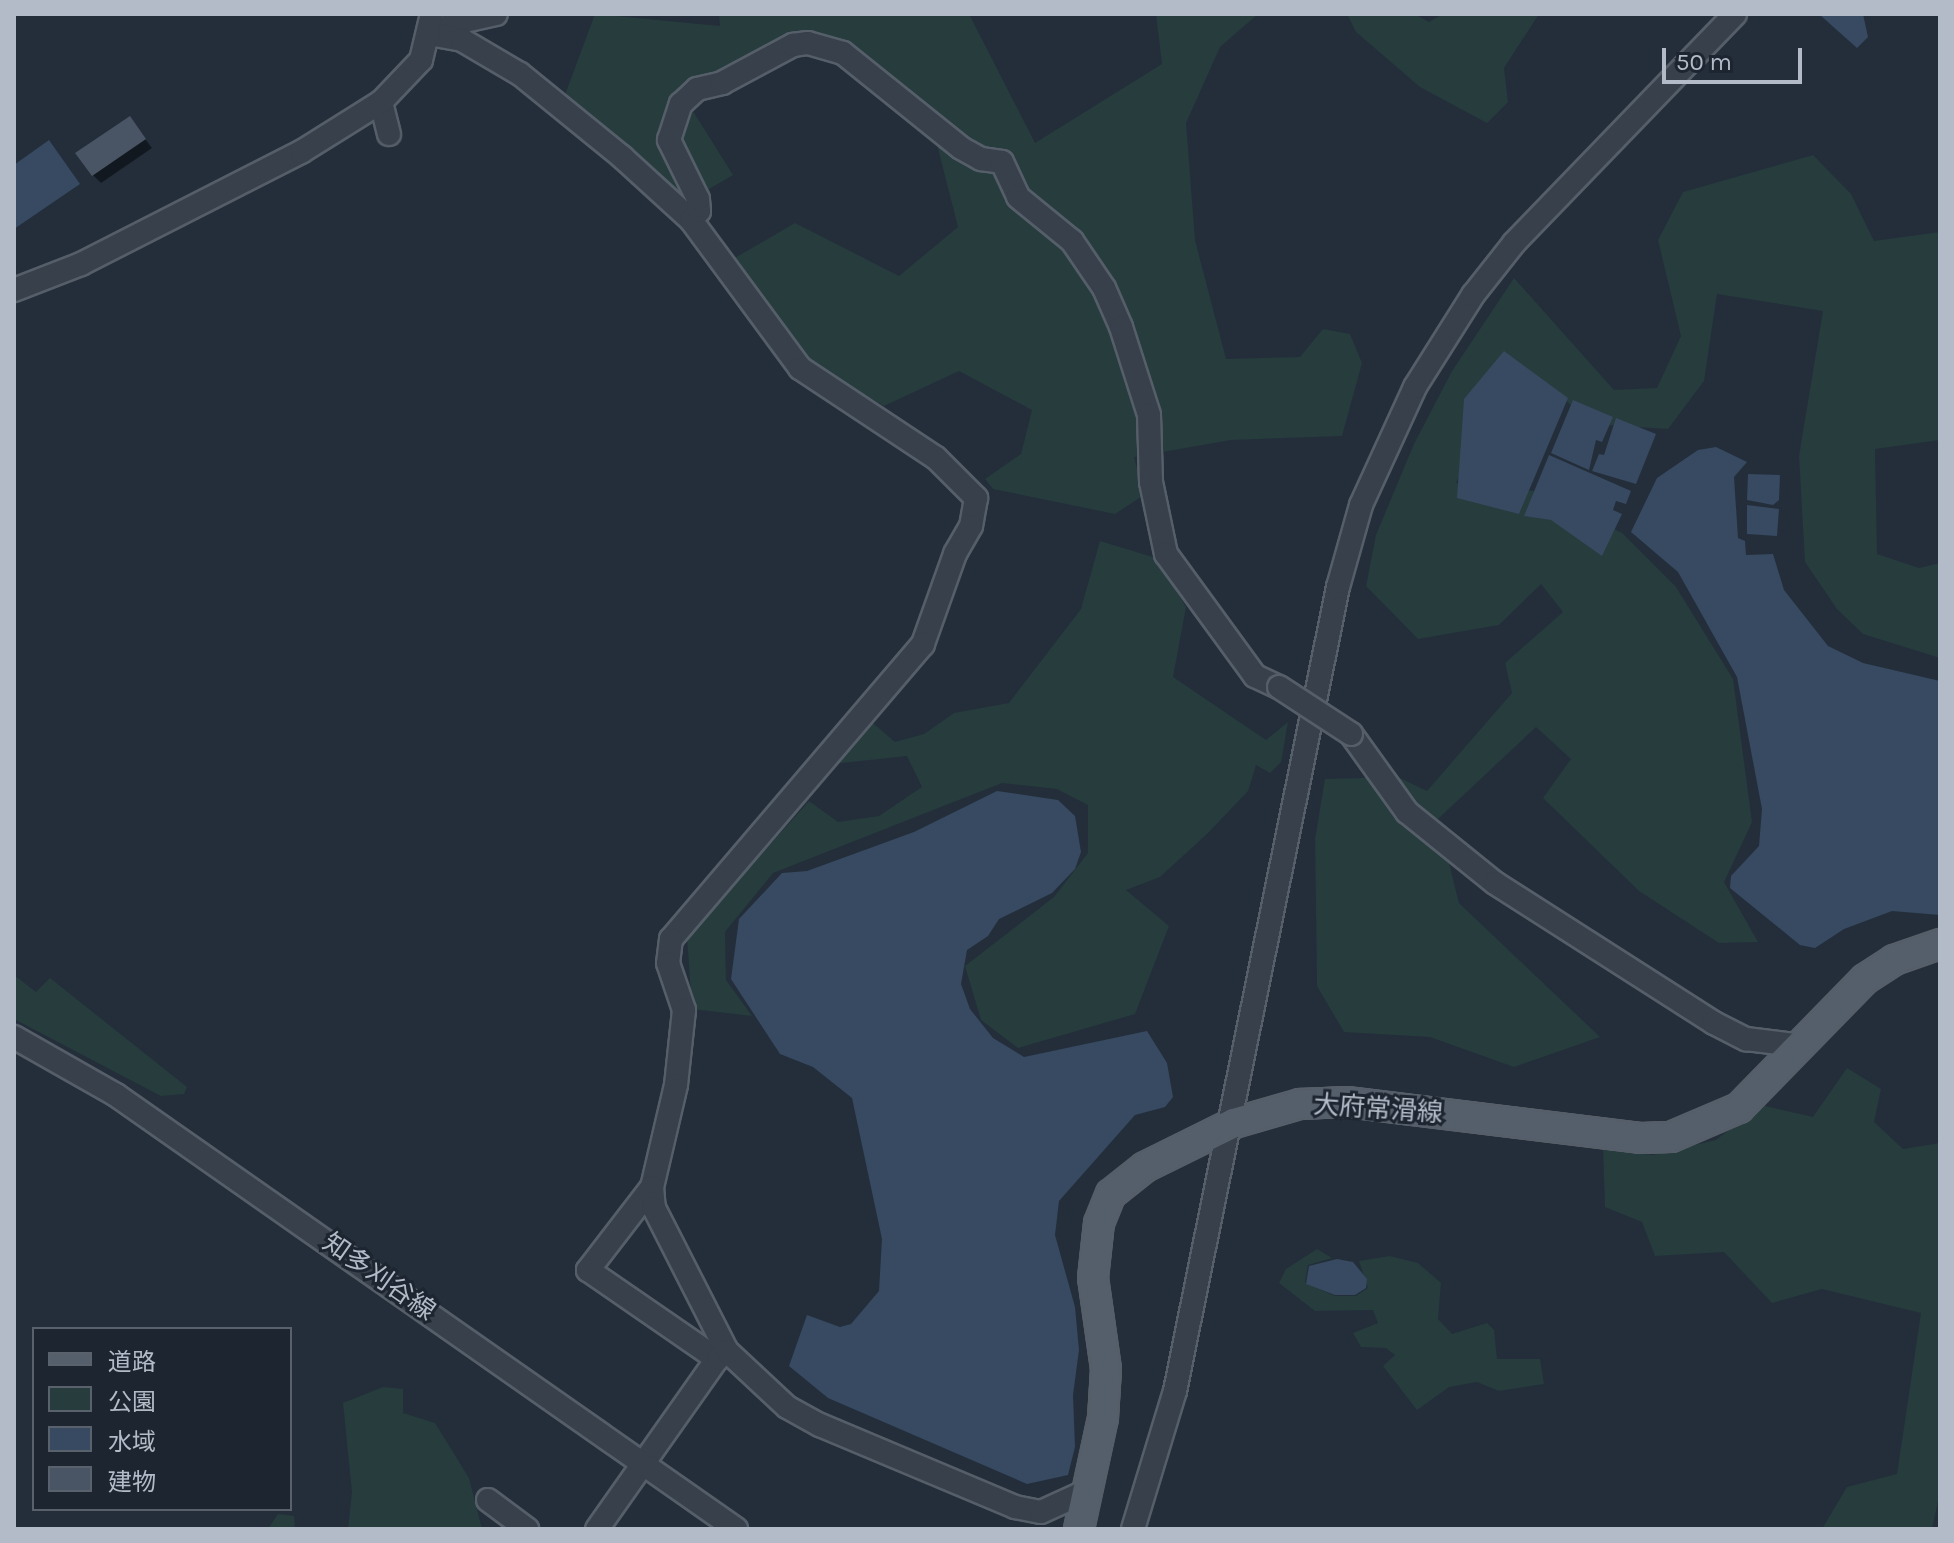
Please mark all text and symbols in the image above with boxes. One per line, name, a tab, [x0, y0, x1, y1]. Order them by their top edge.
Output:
scale bar	[1666, 32, 1806, 82]
text: 50 m	[1676, 48, 1732, 76]
street label: 大府常滑線	[1312, 1089, 1444, 1129]
street label: 知多刈谷線	[317, 1227, 441, 1327]
legend	[32, 1327, 292, 1511]
text: 道路	[108, 1348, 156, 1376]
text: 公園	[108, 1388, 156, 1416]
text: 水域	[108, 1428, 156, 1456]
text: 建物	[108, 1468, 156, 1496]

